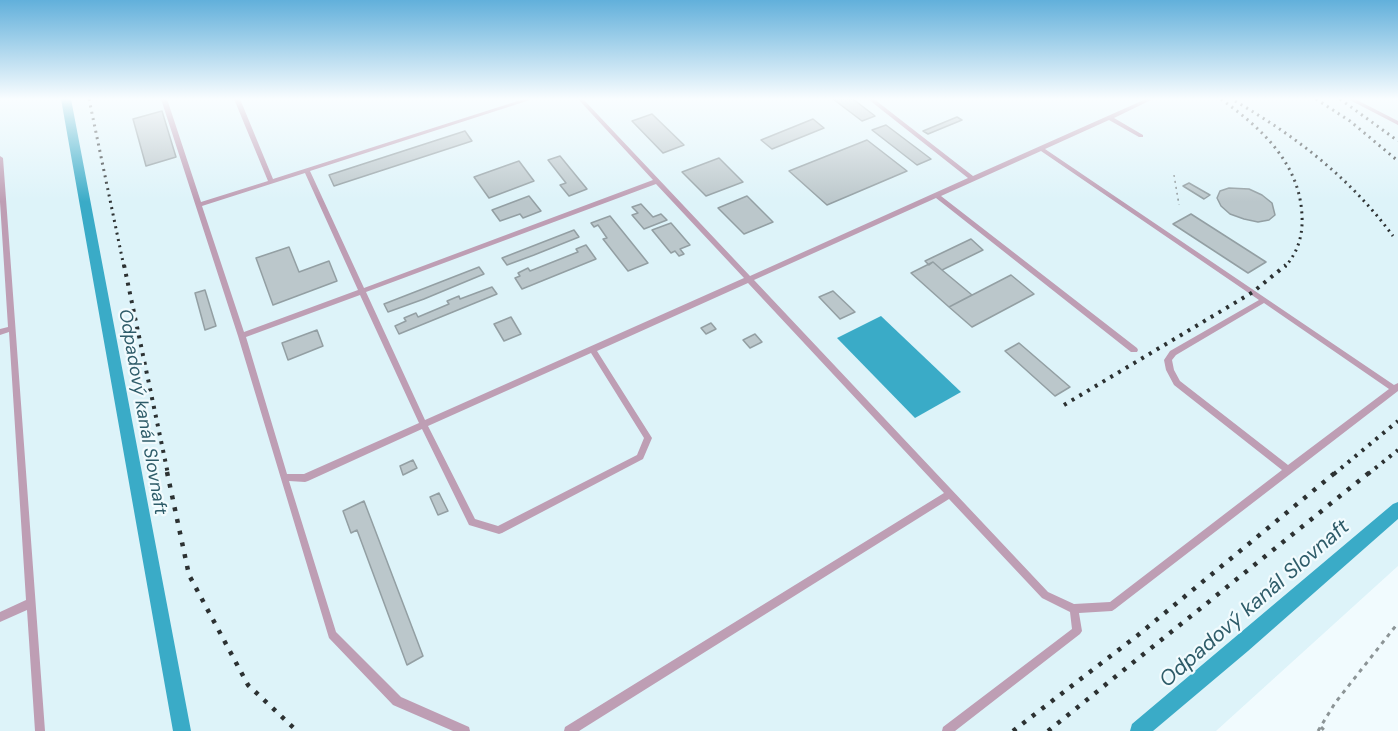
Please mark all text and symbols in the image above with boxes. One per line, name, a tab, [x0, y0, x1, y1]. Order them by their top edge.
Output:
water label: Odpadový kanál Slovnaft	[113, 307, 171, 517]
water label: Odpadový kanál Slovnaft	[1155, 515, 1355, 693]

